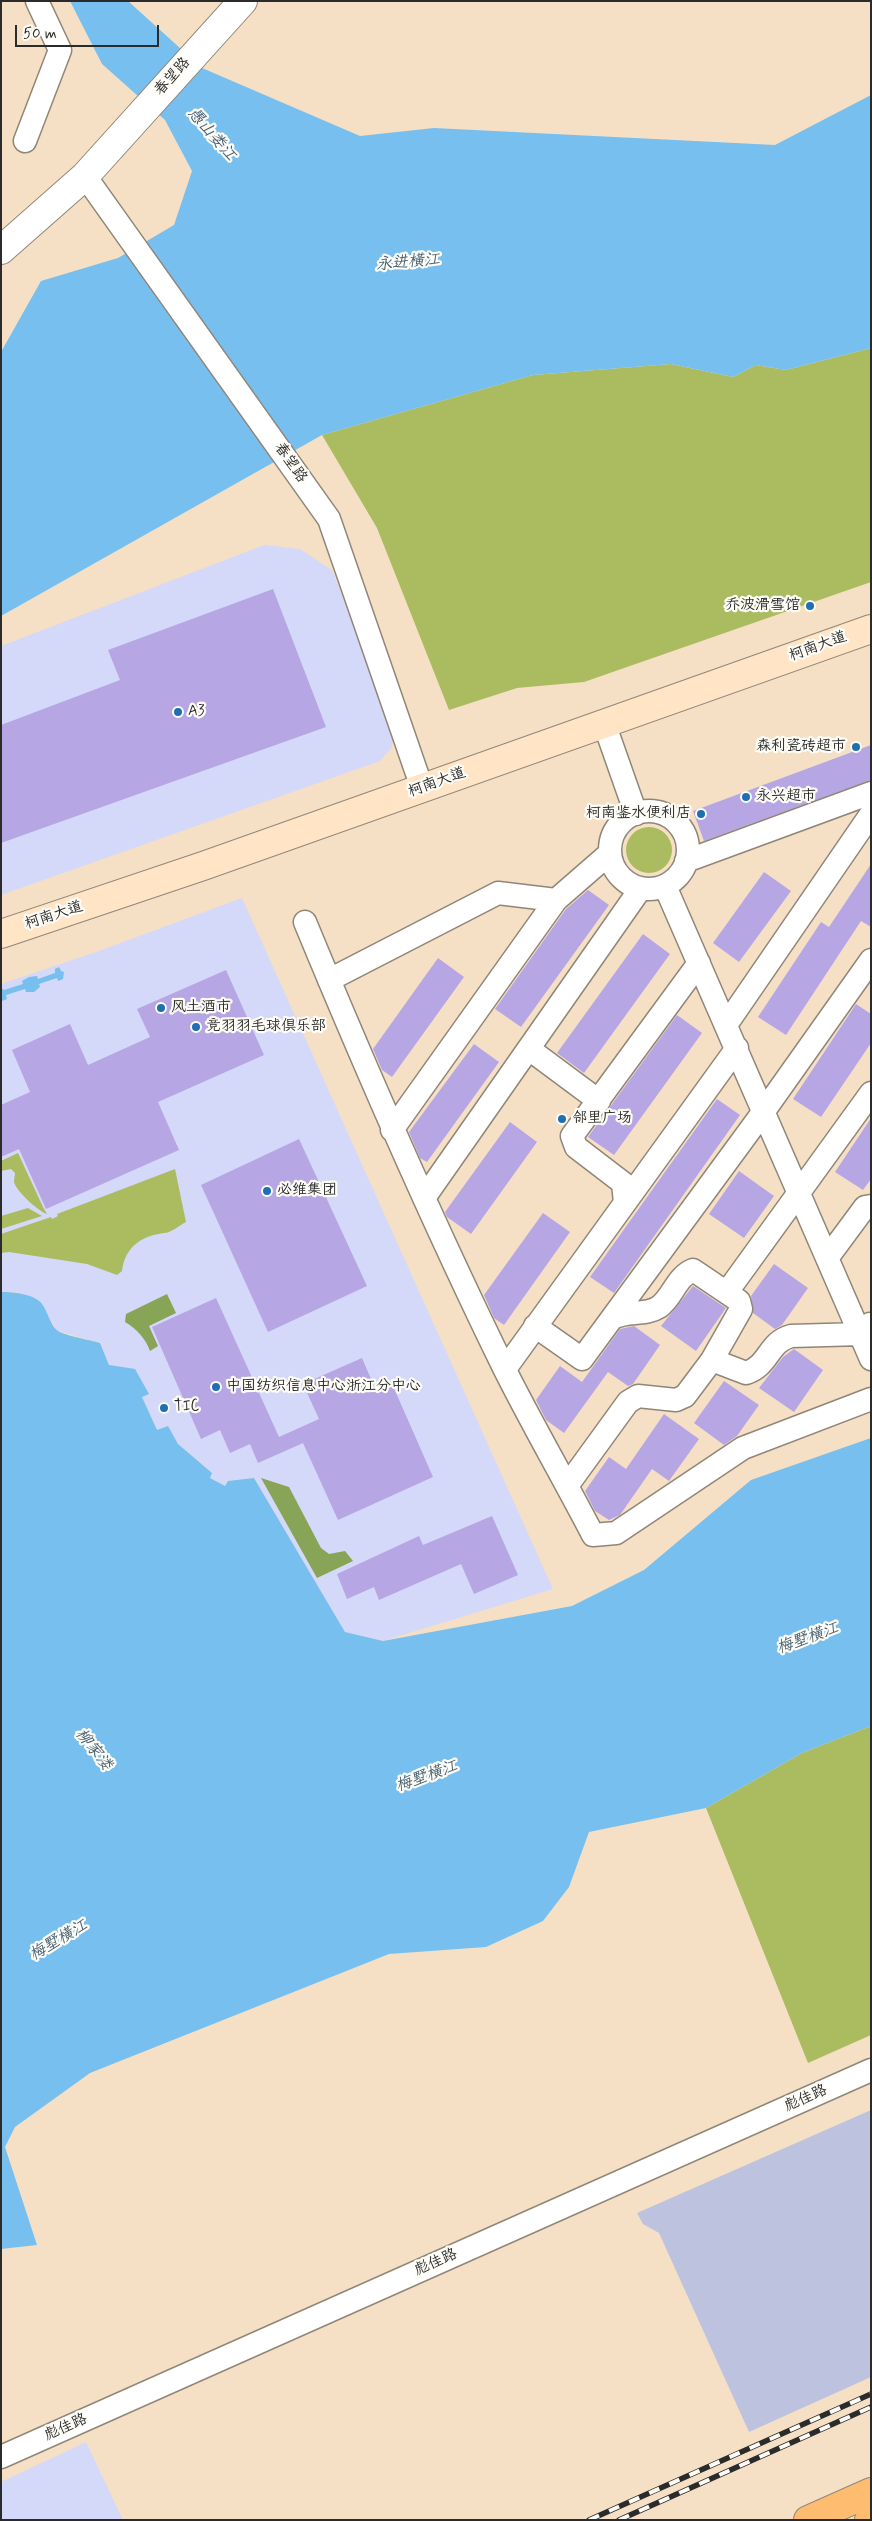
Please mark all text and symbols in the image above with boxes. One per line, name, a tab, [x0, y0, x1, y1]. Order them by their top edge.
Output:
scale bar	[18, 15, 161, 47]
text: 50 m	[23, 24, 57, 44]
street label: 春望路	[151, 54, 195, 100]
water label: 愚山娄江	[183, 105, 239, 165]
water label: 永进横江	[375, 251, 441, 275]
street label: 春望路	[270, 439, 310, 487]
place label: 乔波滑雪馆	[725, 597, 800, 615]
marker: 乔波滑雪馆	[804, 600, 816, 612]
street label: 柯南大道	[787, 628, 849, 666]
place label: A3	[188, 703, 205, 721]
marker: A3	[172, 706, 184, 718]
place label: 森利瓷砖超市	[756, 738, 846, 756]
marker: 森利瓷砖超市	[850, 741, 862, 753]
street label: 柯南大道	[406, 764, 468, 802]
place label: 永兴超市	[756, 788, 816, 806]
marker: 永兴超市	[740, 791, 752, 803]
place label: 柯南鉴水便利店	[586, 805, 691, 823]
marker: 柯南鉴水便利店	[695, 808, 707, 820]
street label: 柯南大道	[23, 898, 85, 934]
place label: 风土酒市	[171, 999, 231, 1017]
marker: 风土酒市	[155, 1002, 167, 1014]
place label: 竞羽羽毛球俱乐部	[206, 1018, 326, 1036]
marker: 竞羽羽毛球俱乐部	[190, 1021, 202, 1033]
place label: 邻里广场	[572, 1110, 632, 1128]
marker: 邻里广场	[556, 1113, 568, 1125]
place label: 必维集团	[277, 1182, 337, 1200]
marker: 必维集团	[261, 1185, 273, 1197]
place label: 中国纺织信息中心浙江分中心	[226, 1378, 421, 1396]
marker: 中国纺织信息中心浙江分中心	[210, 1381, 222, 1393]
place label: TIC	[174, 1399, 199, 1417]
marker: TIC	[158, 1402, 170, 1414]
water label: 梅墅横江	[775, 1619, 841, 1659]
water label: 柳家溇	[71, 1725, 115, 1775]
water label: 梅墅横江	[394, 1757, 460, 1797]
water label: 梅墅横江	[27, 1916, 91, 1966]
street label: 彪佳路	[782, 2082, 830, 2116]
street label: 彪佳路	[412, 2246, 460, 2280]
street label: 彪佳路	[42, 2411, 90, 2445]

